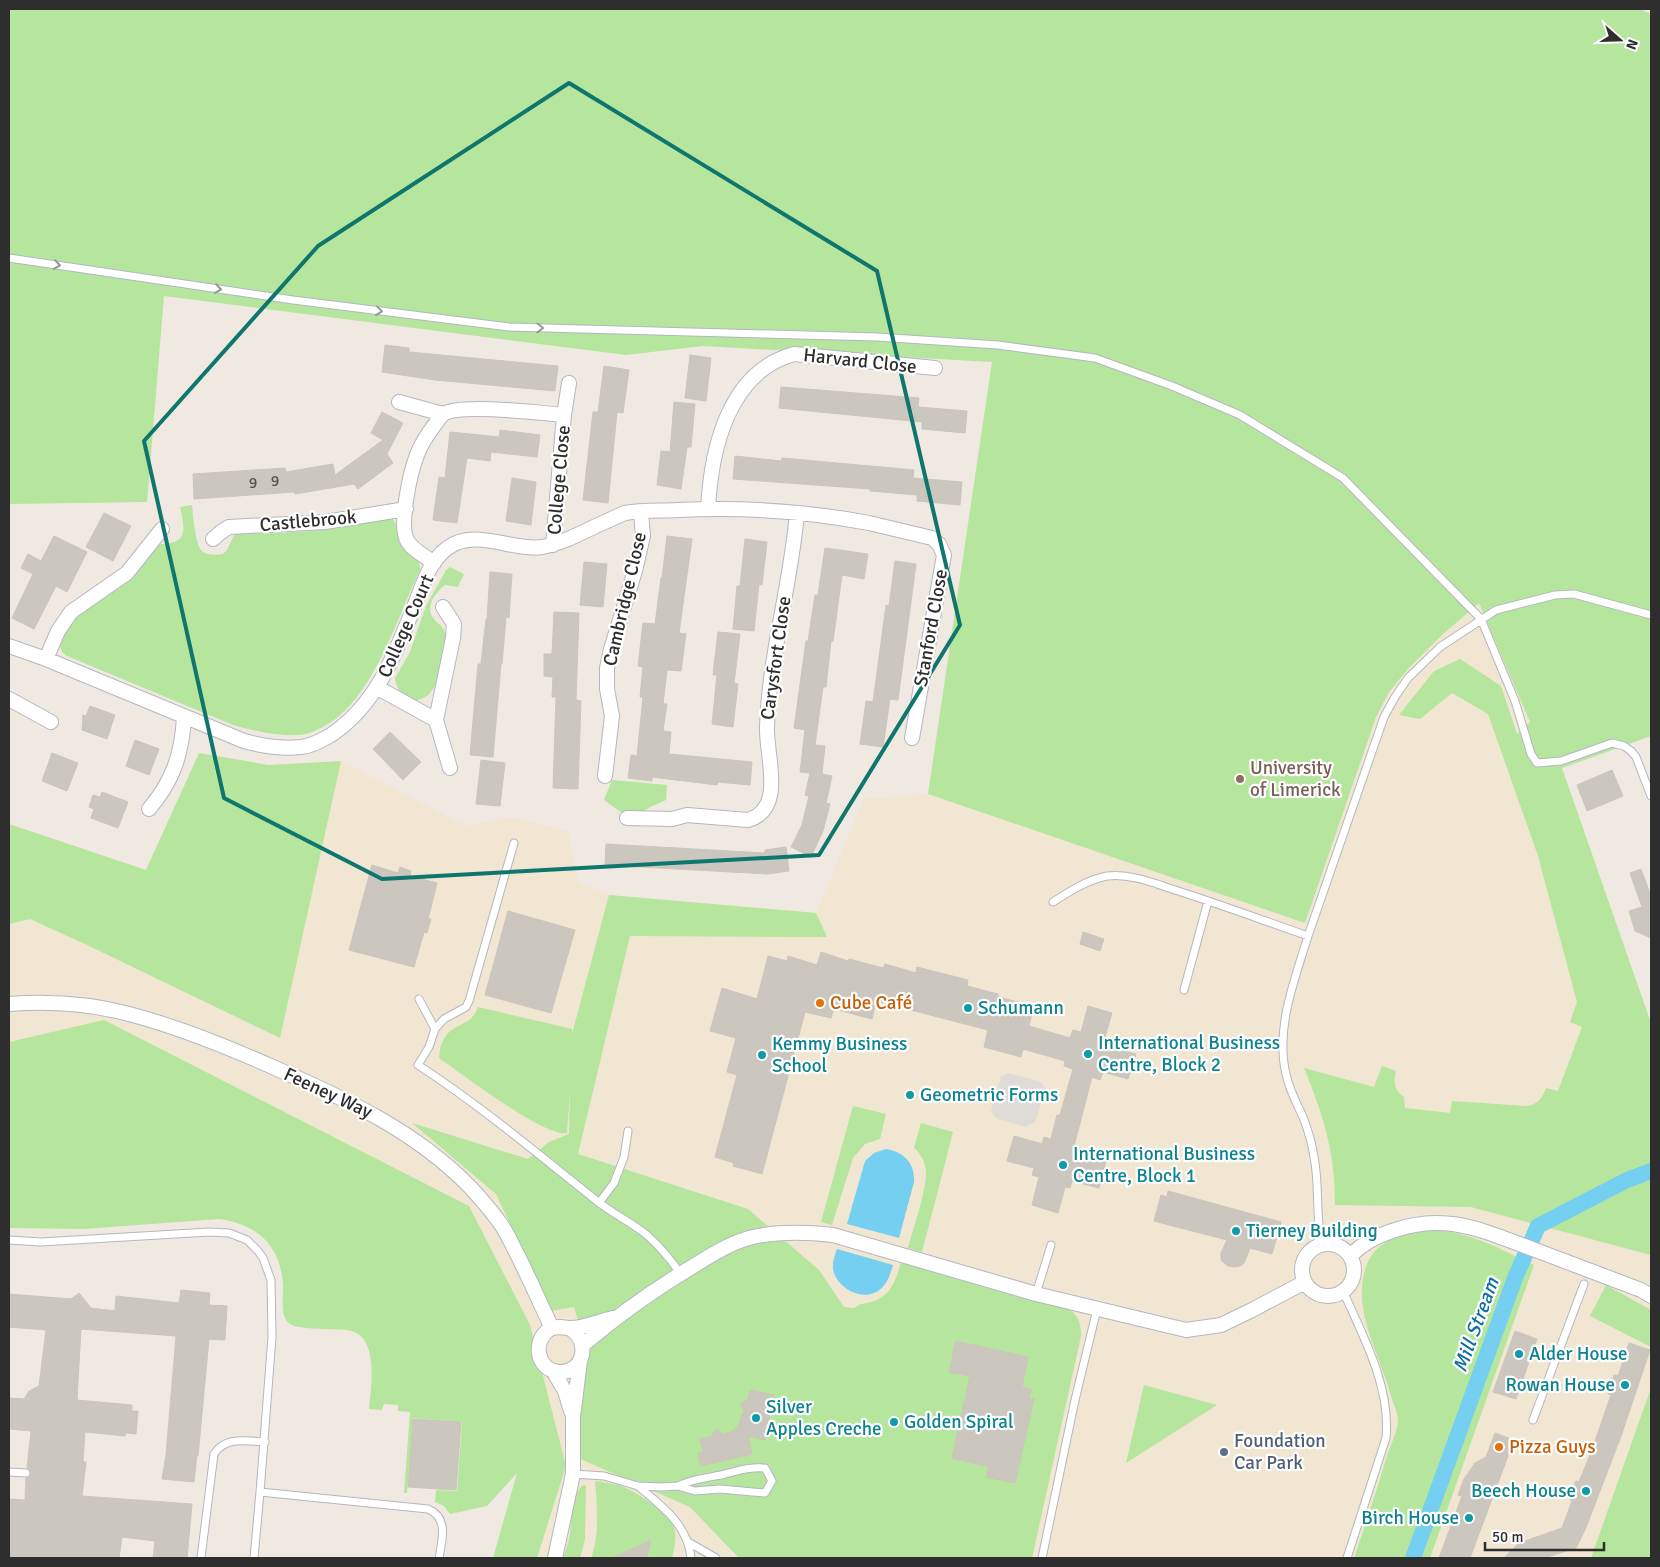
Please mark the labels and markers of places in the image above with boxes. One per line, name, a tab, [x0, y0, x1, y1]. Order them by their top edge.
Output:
place label: University of Limerick	[1250, 756, 1341, 802]
marker: University of Limerick	[1234, 773, 1246, 785]
place label: Cube Café	[830, 991, 912, 1015]
place label: Schumann	[978, 996, 1064, 1020]
marker: Cube Café	[814, 997, 826, 1009]
marker: Schumann	[962, 1002, 974, 1014]
place label: International Business Centre, Block 2	[1098, 1031, 1280, 1077]
place label: Kemmy Business School	[772, 1032, 907, 1078]
marker: International Business Centre, Block 2	[1082, 1048, 1094, 1060]
marker: Kemmy Business School	[756, 1049, 768, 1061]
place label: Geometric Forms	[920, 1083, 1058, 1107]
marker: Geometric Forms	[904, 1089, 916, 1101]
place label: International Business Centre, Block 1	[1073, 1142, 1255, 1188]
marker: International Business Centre, Block 1	[1057, 1159, 1069, 1171]
place label: Tierney Building	[1246, 1219, 1378, 1243]
marker: Tierney Building	[1230, 1225, 1242, 1237]
place label: Alder House	[1529, 1342, 1628, 1366]
marker: Alder House	[1513, 1348, 1525, 1360]
place label: Rowan House	[1506, 1373, 1615, 1397]
marker: Rowan House	[1619, 1379, 1631, 1391]
place label: Silver Apples Creche	[766, 1395, 882, 1441]
place label: Golden Spiral	[904, 1410, 1014, 1434]
marker: Silver Apples Creche	[750, 1412, 762, 1424]
marker: Golden Spiral	[888, 1416, 900, 1428]
place label: Foundation Car Park	[1234, 1429, 1326, 1475]
place label: Pizza Guys	[1509, 1435, 1596, 1459]
marker: Pizza Guys	[1493, 1441, 1505, 1453]
marker: Foundation Car Park	[1218, 1446, 1230, 1458]
place label: Beech House	[1471, 1479, 1576, 1503]
marker: Beech House	[1580, 1485, 1592, 1497]
place label: Birch House	[1361, 1506, 1459, 1530]
marker: Birch House	[1463, 1512, 1475, 1524]

